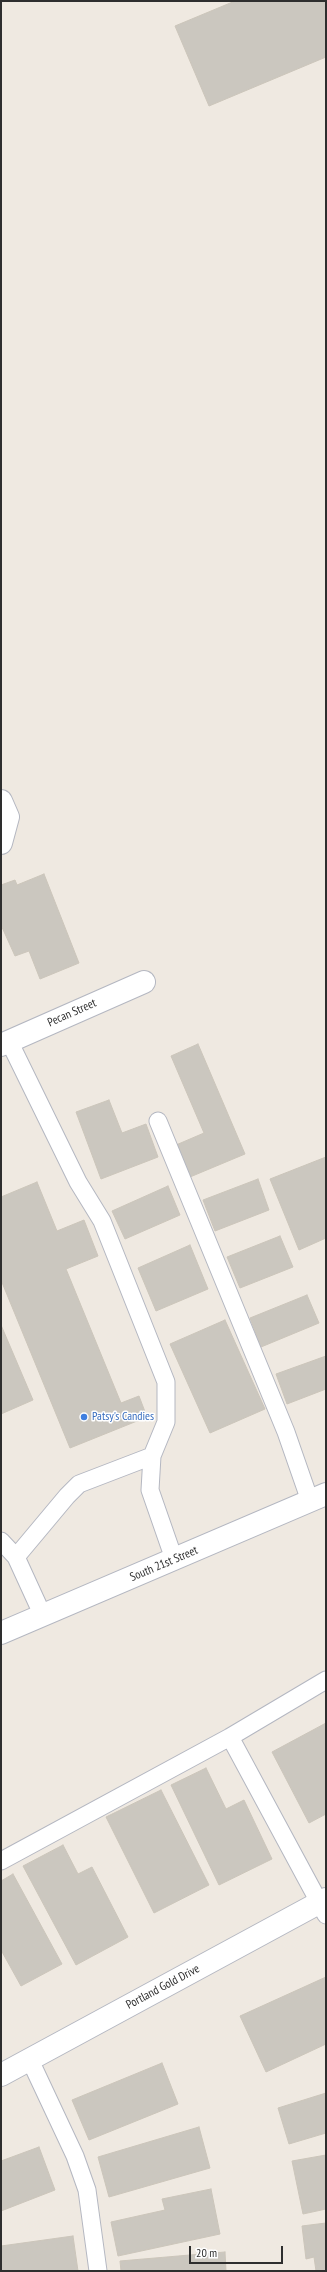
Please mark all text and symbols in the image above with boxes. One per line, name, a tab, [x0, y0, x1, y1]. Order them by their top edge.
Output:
street label: Pecan Street	[45, 996, 99, 1030]
place label: Patsy's Candies	[92, 1410, 154, 1424]
marker: Patsy's Candies	[79, 1412, 89, 1422]
street label: South 21st Street	[128, 1543, 200, 1585]
street label: Portland Gold Drive	[124, 1962, 202, 2012]
scale bar	[191, 2238, 285, 2264]
text: 20 m	[196, 2245, 217, 2260]

